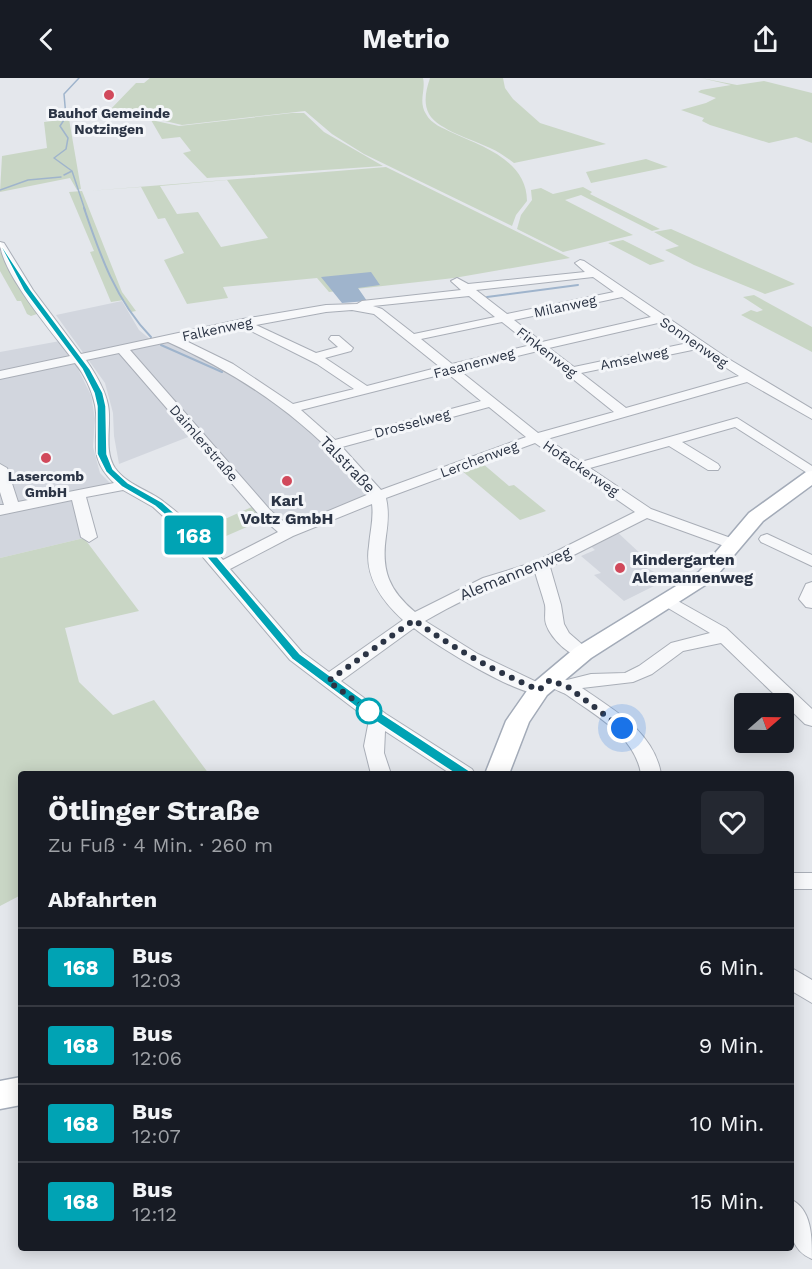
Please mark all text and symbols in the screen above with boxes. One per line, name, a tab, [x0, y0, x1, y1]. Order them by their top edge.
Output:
icon: back	[30, 23, 63, 56]
text: Metrio	[362, 23, 450, 55]
icon: share	[749, 23, 782, 56]
marker: Bauhof Gemeinde Notzingen	[102, 88, 116, 102]
place label: Bauhof Gemeinde Notzingen	[48, 105, 170, 137]
street label: Milanweg	[532, 291, 598, 320]
street label: Sonnenweg	[657, 313, 731, 371]
street label: Falkenweg	[180, 314, 254, 344]
street label: Finkenweg	[514, 323, 581, 381]
street label: Amselweg	[599, 343, 670, 373]
street label: Fasanenweg	[432, 344, 517, 382]
street label: Daimlerstraße	[166, 401, 242, 485]
street label: Drosselweg	[372, 405, 452, 441]
street label: Talstraße	[316, 432, 379, 497]
street label: Lerchenweg	[438, 437, 521, 481]
street label: Hofackerweg	[540, 437, 622, 499]
marker: Lasercomb GmbH	[39, 451, 53, 465]
place label: Lasercomb GmbH	[8, 468, 84, 500]
marker: Karl Voltz GmbH	[280, 474, 294, 488]
place label: Karl Voltz GmbH	[241, 491, 333, 528]
line badge: 168	[160, 516, 228, 554]
text: 168	[176, 523, 212, 548]
street label: Alemannenweg	[457, 542, 574, 605]
place label: Kindergarten Alemannenweg	[632, 550, 753, 587]
marker: Kindergarten Alemannenweg	[613, 561, 627, 575]
north arrow	[734, 693, 794, 753]
map controls	[734, 693, 794, 753]
unlabelled marker	[356, 698, 382, 724]
your location	[607, 713, 637, 743]
button: heart	[701, 791, 764, 854]
text: Ötlinger Straße	[48, 794, 260, 827]
text: Zu Fuß · 4 Min. · 260 m	[48, 833, 273, 857]
text: Abfahrten	[48, 887, 157, 912]
text: Bus	[132, 943, 172, 968]
text: 168	[63, 955, 99, 980]
text: 6 Min.	[699, 955, 764, 980]
text: 12:03	[132, 968, 181, 992]
text: Bus	[132, 1021, 172, 1046]
text: 168	[63, 1033, 99, 1058]
text: 9 Min.	[699, 1033, 764, 1058]
text: 12:06	[132, 1046, 182, 1070]
text: Bus	[132, 1099, 172, 1124]
text: 168	[63, 1111, 99, 1136]
text: 10 Min.	[690, 1111, 764, 1136]
text: 12:07	[132, 1124, 181, 1148]
text: Bus	[132, 1177, 172, 1202]
text: 168	[63, 1189, 99, 1214]
text: 15 Min.	[691, 1189, 764, 1214]
text: 12:12	[132, 1202, 177, 1226]

